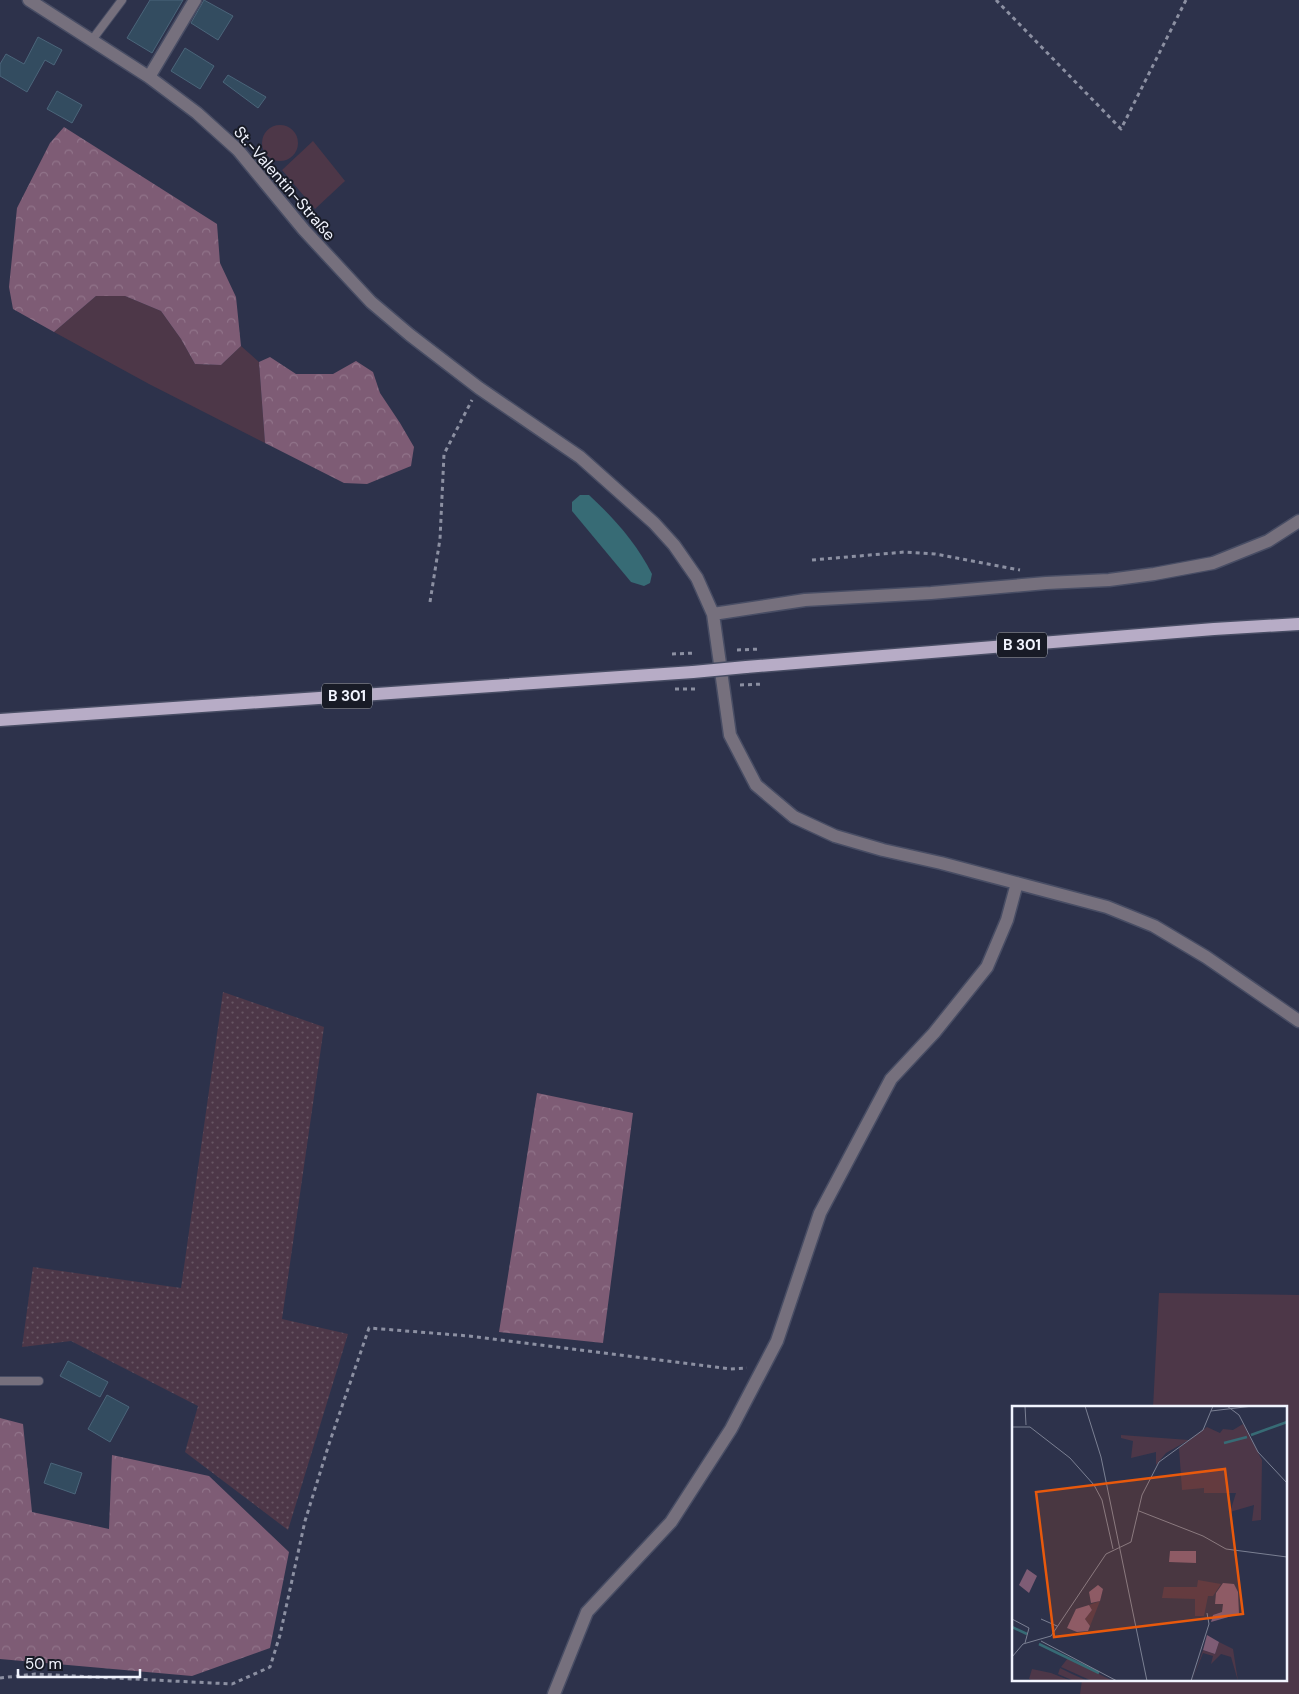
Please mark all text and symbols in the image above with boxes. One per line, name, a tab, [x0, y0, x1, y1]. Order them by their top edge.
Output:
street label: St.-Valentin-Straße	[229, 122, 340, 245]
road number: B 301	[997, 632, 1047, 658]
road number: B 301	[322, 684, 372, 708]
inset map	[1012, 1406, 1286, 1682]
scale bar	[18, 1646, 140, 1678]
text: 50 m	[25, 1654, 62, 1674]

